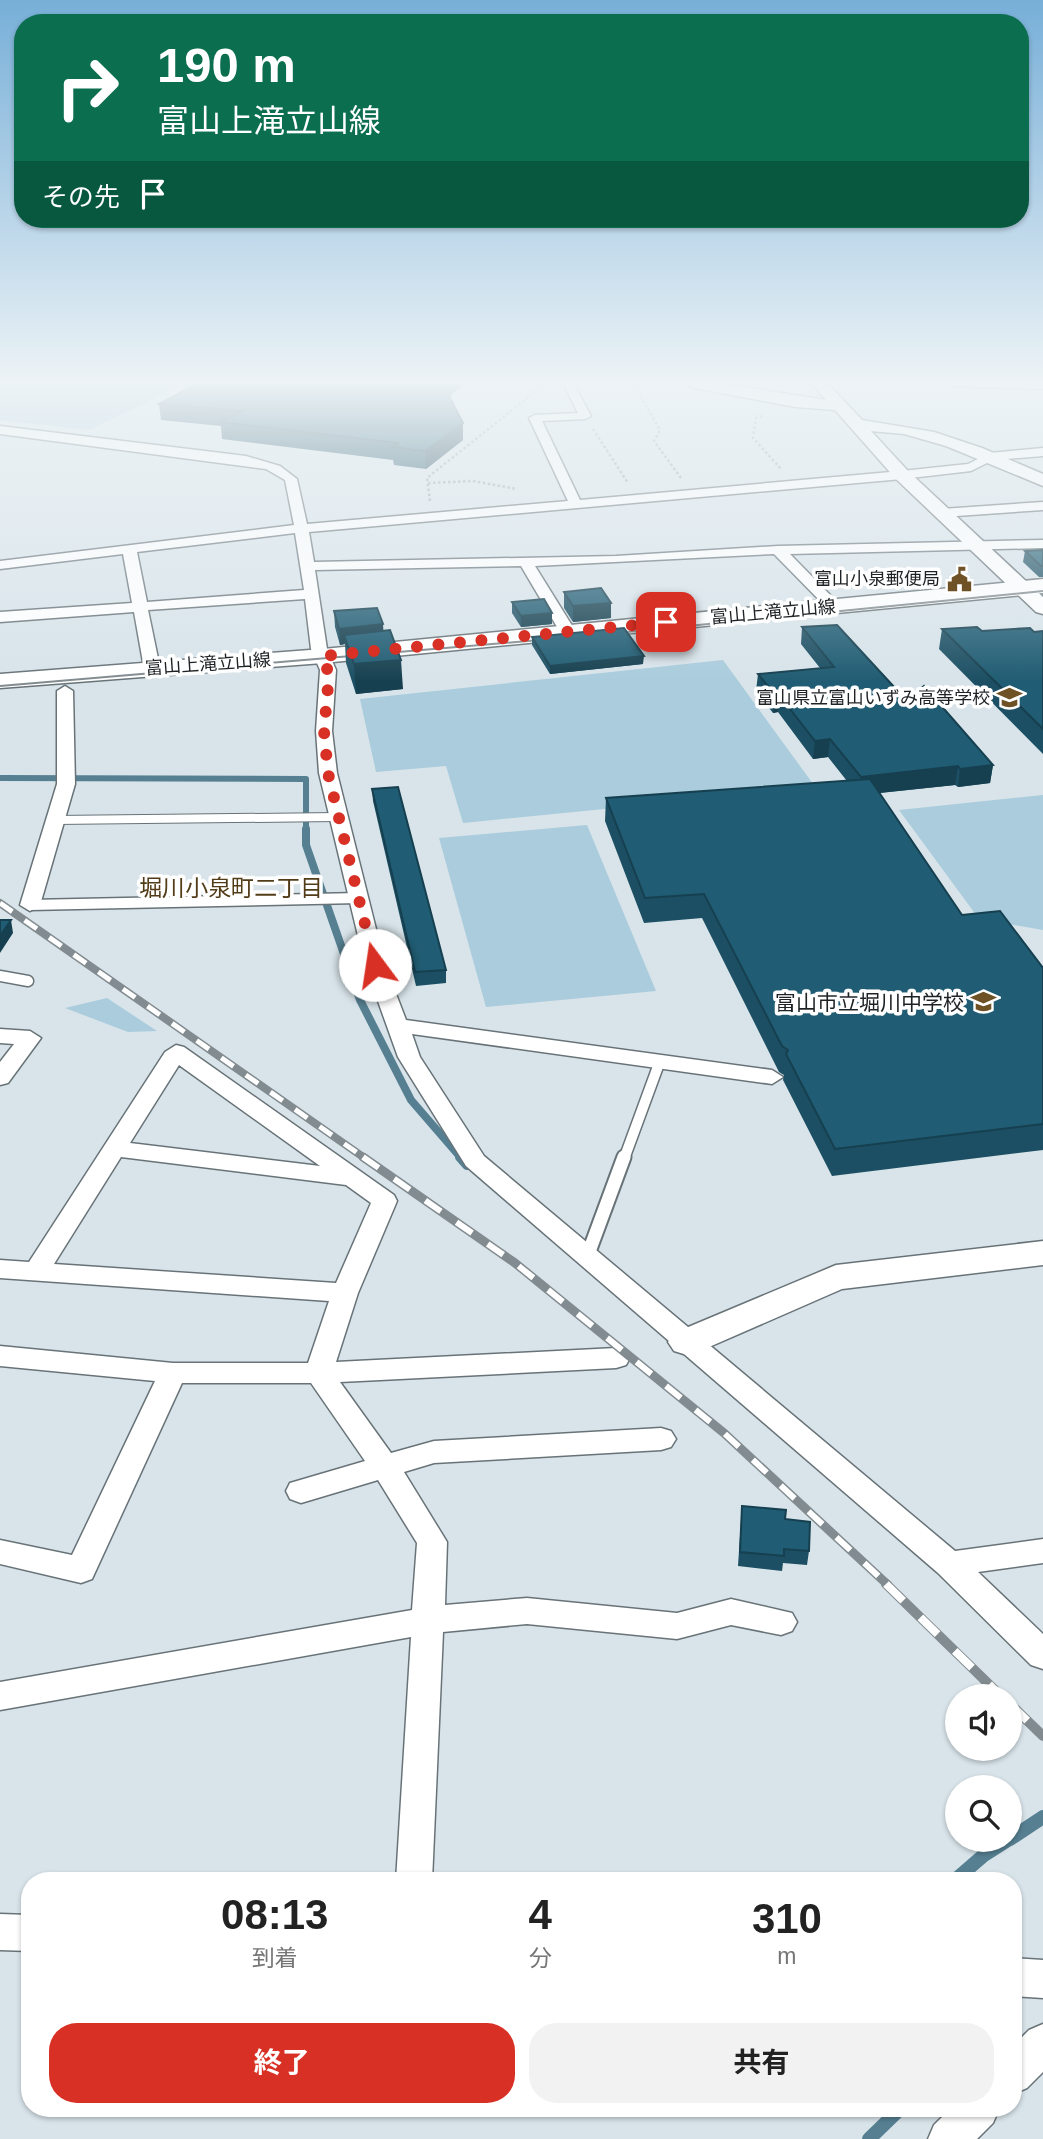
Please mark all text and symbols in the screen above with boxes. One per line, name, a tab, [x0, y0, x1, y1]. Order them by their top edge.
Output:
text: 190 m	[157, 38, 296, 92]
icon: right	[42, 42, 133, 133]
text: 富山上滝立山線	[157, 103, 381, 139]
icon: arrive	[134, 175, 172, 213]
text: その先	[42, 182, 120, 212]
public building icon: 富山小泉郵便局	[946, 565, 974, 593]
place label: 富山小泉郵便局	[814, 569, 940, 589]
pin	[636, 592, 696, 652]
street label: 富山上滝立山線	[709, 597, 837, 627]
icon: arrive	[647, 603, 685, 641]
street label: 富山上滝立山線	[144, 650, 272, 678]
school or university icon: 富山県立富山いずみ高等学校	[996, 684, 1024, 712]
place label: 富山県立富山いずみ高等学校	[756, 688, 990, 708]
district label: 堀川小泉町二丁目	[139, 875, 323, 901]
position arrow	[338, 928, 412, 1002]
school or university icon: 富山市立堀川中学校	[970, 988, 998, 1016]
place label: 富山市立堀川中学校	[775, 991, 964, 1014]
map controls	[945, 1684, 1022, 1852]
button: sound	[945, 1684, 1022, 1761]
button: search	[945, 1775, 1022, 1852]
text: 08:13	[221, 1891, 328, 1938]
text: 4	[528, 1891, 552, 1938]
text: 310	[752, 1895, 822, 1942]
text: m	[777, 1943, 797, 1969]
text: 到着	[252, 1945, 298, 1971]
text: 分	[529, 1945, 552, 1971]
button: 終了	[49, 2023, 515, 2103]
button: 共有	[529, 2023, 994, 2103]

